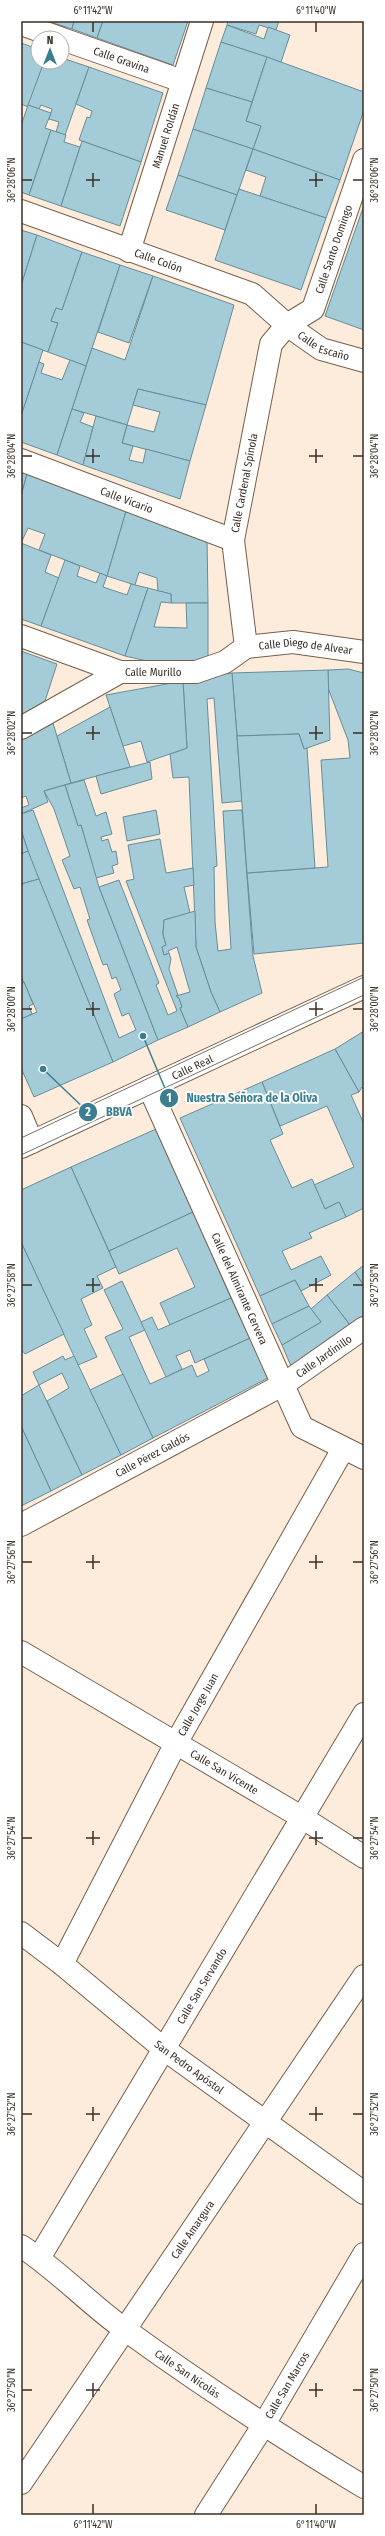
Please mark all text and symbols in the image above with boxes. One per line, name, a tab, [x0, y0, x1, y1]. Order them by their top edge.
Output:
text: 6°11'42"W	[73, 5, 113, 17]
text: 6°11'40"W	[296, 5, 337, 17]
north arrow	[30, 30, 70, 70]
text: N	[47, 34, 53, 47]
street label: Calle Gravina	[92, 44, 151, 76]
street label: Manuel Roldán	[150, 102, 182, 170]
text: 36°28'06"N	[6, 157, 18, 203]
text: 36°28'06"N	[369, 157, 381, 203]
street label: Calle Santo Domingo	[313, 203, 355, 296]
street label: Calle Colón	[132, 246, 184, 275]
street label: Calle Escaño	[295, 329, 351, 364]
street label: Calle Cardenal Spínola	[229, 432, 261, 534]
text: 36°28'04"N	[6, 434, 18, 478]
text: 36°28'04"N	[369, 434, 381, 478]
street label: Calle Vicario	[98, 485, 155, 516]
street label: Calle Diego de Alvear	[258, 636, 353, 657]
street label: Calle Murillo	[125, 666, 182, 679]
text: 36°28'02"N	[6, 711, 18, 755]
text: 36°28'02"N	[369, 711, 381, 755]
text: 36°28'00"N	[6, 986, 18, 1032]
text: 36°28'00"N	[369, 986, 381, 1032]
street label: Calle Real	[170, 1052, 215, 1083]
callout: Nuestra Señora de la Oliva	[159, 1086, 326, 1110]
text: 1	[166, 1091, 172, 1105]
text: Nuestra Señora de la Oliva	[186, 1091, 318, 1105]
callout: BBVA	[78, 1100, 140, 1124]
text: 2	[84, 1105, 91, 1119]
text: BBVA	[106, 1105, 132, 1119]
street label: Calle del Almirante Cervera	[208, 1231, 270, 1347]
text: 36°27'58"N	[6, 1263, 18, 1307]
text: 36°27'58"N	[369, 1263, 381, 1307]
street label: Calle Jardinillo	[294, 1332, 355, 1381]
street label: Calle Pérez Galdós	[113, 1430, 192, 1480]
text: 36°27'56"N	[6, 1540, 18, 1584]
text: 36°27'56"N	[369, 1540, 381, 1584]
street label: Calle Jorge Juan	[175, 1671, 221, 1738]
street label: Calle San Vicente	[188, 1747, 261, 1797]
text: 36°27'54"N	[6, 1816, 18, 1860]
text: 36°27'54"N	[369, 1816, 381, 1860]
street label: Calle San Servando	[174, 1946, 230, 2026]
street label: San Pedro Apóstol	[152, 2038, 226, 2097]
text: 36°27'52"N	[6, 2092, 18, 2136]
text: 36°27'52"N	[369, 2092, 381, 2136]
street label: Calle Amargura	[169, 2198, 217, 2261]
street label: Calle San Nicolás	[152, 2347, 223, 2401]
street label: Calle San Marcos	[263, 2349, 312, 2421]
text: 36°27'50"N	[6, 2368, 18, 2412]
text: 36°27'50"N	[369, 2368, 381, 2412]
text: 6°11'42"W	[73, 2519, 113, 2531]
text: 6°11'40"W	[296, 2519, 337, 2531]

